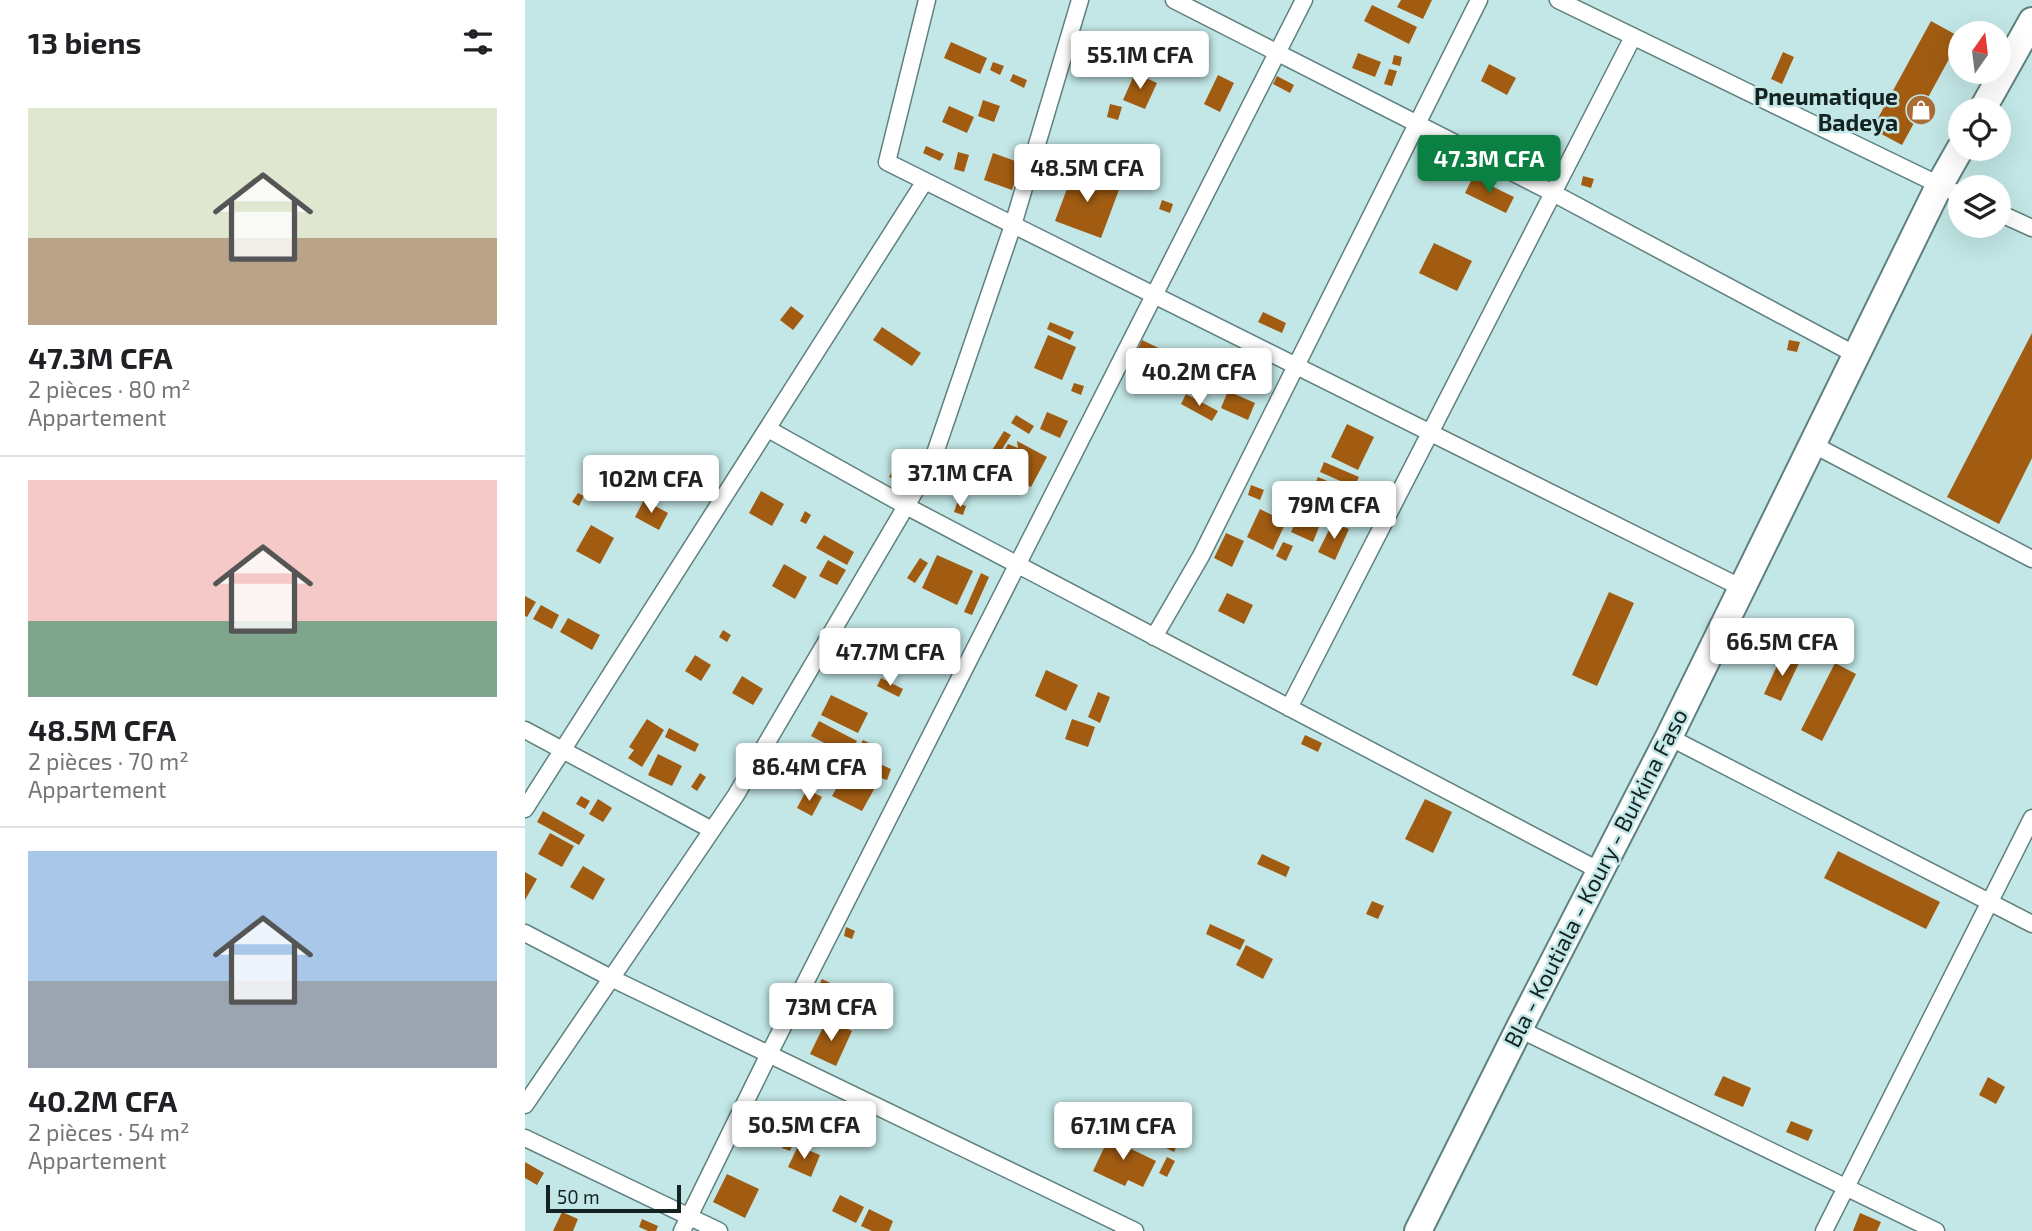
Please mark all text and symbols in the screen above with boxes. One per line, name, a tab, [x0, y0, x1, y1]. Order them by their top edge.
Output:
north arrow	[1948, 21, 2011, 84]
map controls	[1948, 21, 2011, 238]
icon: filters	[459, 23, 497, 61]
text: 13 biens	[28, 24, 141, 60]
pin: 55.1M CFA	[1060, 32, 1220, 91]
text: 55.1M CFA	[1087, 40, 1193, 68]
place label: Pneumatique Badeya	[1754, 82, 1898, 136]
shop icon: Pneumatique Badeya	[1904, 93, 1938, 127]
button: locate	[1948, 98, 2011, 161]
pin: 47.3M CFA	[1409, 136, 1569, 195]
pin: 48.5M CFA	[1007, 144, 1167, 204]
text: 47.3M CFA	[1434, 144, 1544, 172]
text: 48.5M CFA	[1030, 153, 1144, 181]
icon: home	[200, 154, 326, 280]
button: layers	[1948, 175, 2011, 238]
text: 47.3M CFA	[28, 339, 173, 375]
pin: 40.2M CFA	[1119, 348, 1279, 408]
text: 40.2M CFA	[1142, 357, 1256, 385]
text: 2 pièces · 80 m²	[28, 375, 191, 403]
text: Appartement	[28, 403, 167, 431]
pin: 37.1M CFA	[880, 449, 1040, 509]
pin: 102M CFA	[579, 456, 723, 515]
text: 37.1M CFA	[907, 458, 1013, 486]
text: 102M CFA	[599, 464, 703, 492]
pin: 79M CFA	[1269, 482, 1399, 541]
text: 79M CFA	[1288, 490, 1380, 518]
icon: home	[200, 526, 326, 652]
pin: 66.5M CFA	[1702, 618, 1862, 678]
text: 66.5M CFA	[1726, 627, 1838, 655]
pin: 47.7M CFA	[810, 628, 970, 688]
text: 47.7M CFA	[835, 637, 945, 665]
street label: Bla - Koutiala - Koury - Burkina Faso	[1497, 704, 1693, 1052]
text: 48.5M CFA	[28, 711, 176, 747]
pin: 86.4M CFA	[729, 744, 889, 803]
text: 2 pièces · 70 m²	[28, 747, 189, 775]
text: 86.4M CFA	[752, 752, 866, 780]
text: Appartement	[28, 775, 167, 803]
icon: home	[200, 897, 326, 1023]
pin: 73M CFA	[766, 984, 896, 1043]
text: 73M CFA	[785, 992, 877, 1020]
text: 40.2M CFA	[28, 1082, 177, 1118]
pin: 50.5M CFA	[724, 1102, 884, 1161]
pin: 67.1M CFA	[1043, 1102, 1203, 1162]
text: 50.5M CFA	[748, 1110, 860, 1138]
text: 67.1M CFA	[1070, 1111, 1176, 1139]
text: 2 pièces · 54 m²	[28, 1118, 190, 1146]
text: Appartement	[28, 1146, 167, 1174]
scale bar	[546, 1182, 681, 1214]
text: 50 m	[557, 1185, 600, 1208]

